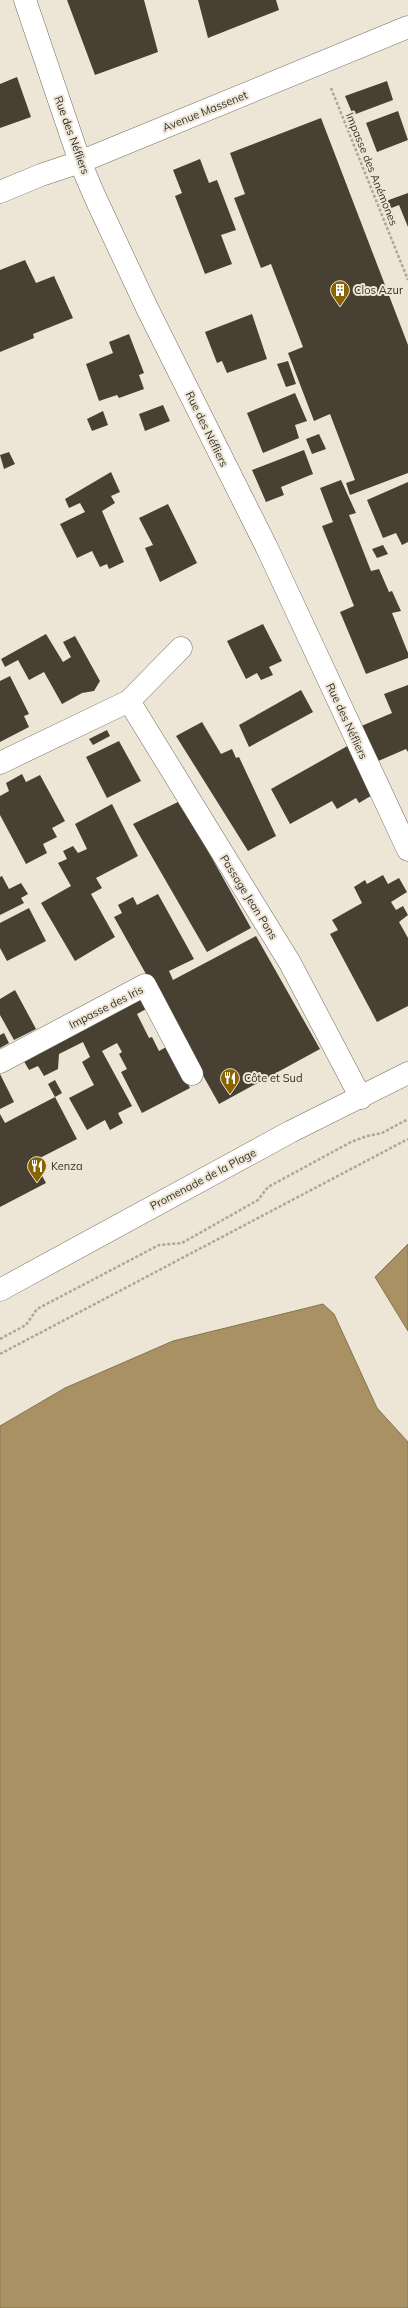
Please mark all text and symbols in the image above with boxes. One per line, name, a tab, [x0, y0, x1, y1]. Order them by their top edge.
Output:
street label: Avenue Massenet	[160, 88, 250, 134]
street label: Rue des Néfliers	[51, 94, 93, 176]
street label: Impasse des Anémones	[343, 110, 401, 228]
building icon: Clos Azur	[329, 279, 351, 307]
place label: Clos Azur	[354, 283, 403, 297]
street label: Rue des Néfliers	[183, 389, 231, 469]
street label: Rue des Néfliers	[323, 681, 371, 761]
street label: Passage Jean Pons	[217, 852, 281, 942]
street label: Impasse des Iris	[67, 982, 145, 1032]
restaurant icon: Côte et Sud	[219, 1067, 241, 1095]
place label: Côte et Sud	[244, 1071, 303, 1085]
street label: Promenade de la Plage	[148, 1145, 258, 1213]
restaurant icon: Kenza	[26, 1155, 48, 1183]
place label: Kenza	[51, 1159, 83, 1173]

